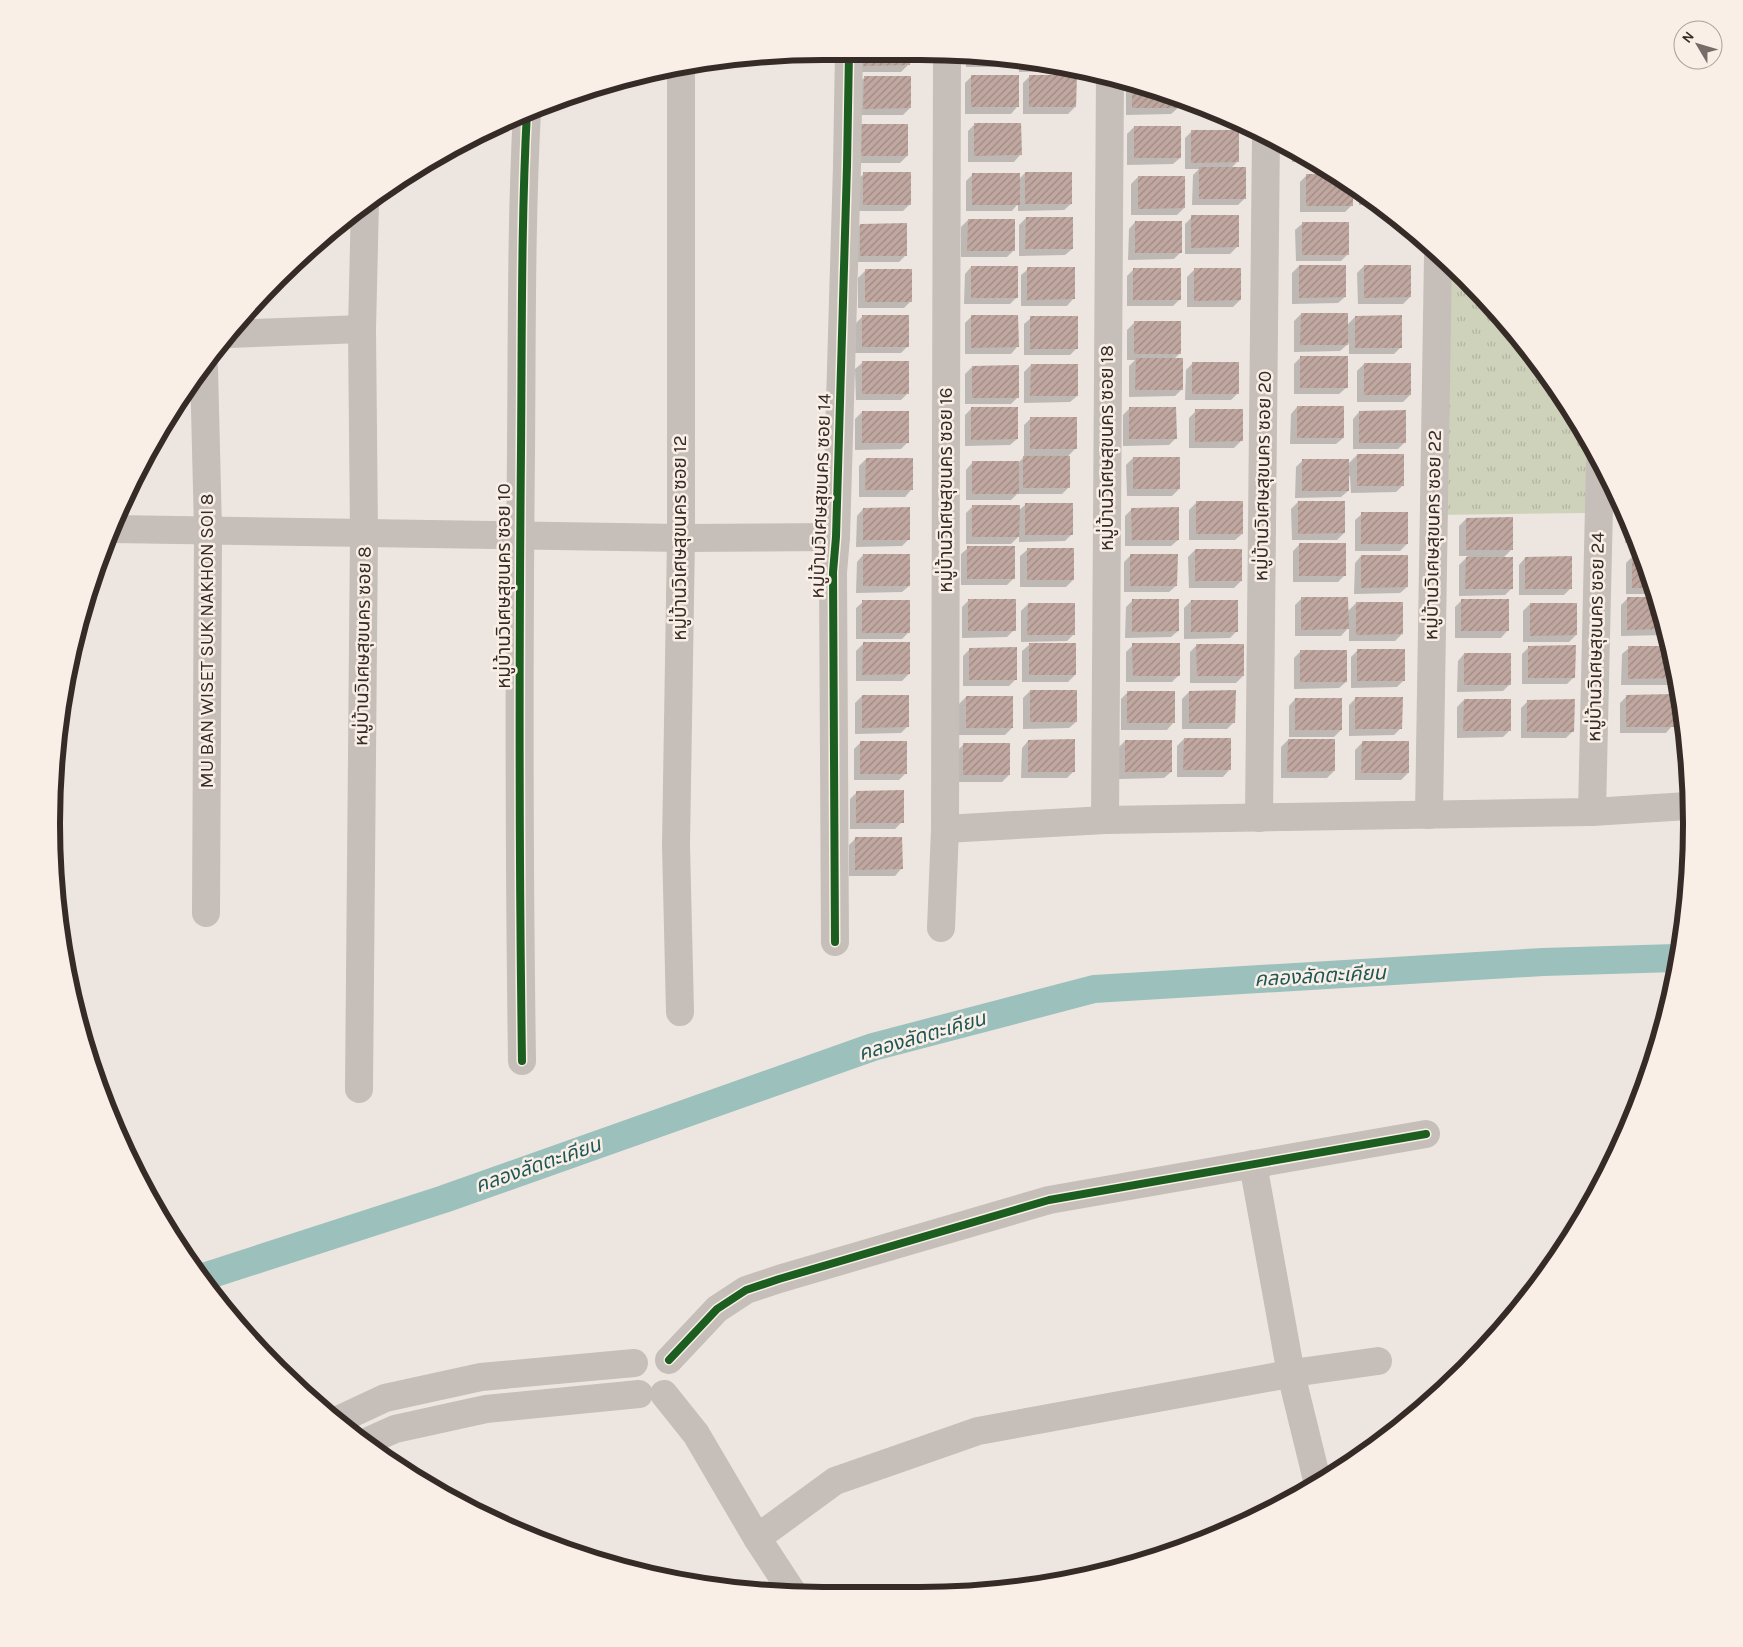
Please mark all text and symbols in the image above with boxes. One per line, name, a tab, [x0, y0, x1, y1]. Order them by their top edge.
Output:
north arrow	[1673, 20, 1723, 70]
text: N	[1678, 28, 1698, 46]
street label: หมู่บ้านวิเศษสุขนคร ซอย 18	[1095, 345, 1119, 551]
street label: หมู่บ้านวิเศษสุขนคร ซอย 20	[1249, 371, 1277, 581]
street label: หมู่บ้านวิเศษสุขนคร ซอย 16	[934, 387, 958, 593]
street label: หมู่บ้านวิเศษสุขนคร ซอย 14	[805, 393, 837, 599]
street label: หมู่บ้านวิเศษสุขนคร ซอย 22	[1419, 430, 1447, 640]
street label: หมู่บ้านวิเศษสุขนคร ซอย 12	[668, 435, 692, 641]
street label: หมู่บ้านวิเศษสุขนคร ซอย 10	[492, 483, 516, 689]
street label: MU BAN WISET SUK NAKHON SOI 8	[196, 494, 218, 788]
street label: หมู่บ้านวิเศษสุขนคร ซอย 24	[1582, 532, 1610, 742]
street label: หมู่บ้านวิเศษสุขนคร ซอย 8	[349, 546, 377, 746]
water label: คลองลัดตะเคียน	[1254, 961, 1388, 991]
water label: คลองลัดตะเคียน	[856, 1006, 990, 1065]
water label: คลองลัดตะเคียน	[472, 1132, 605, 1197]

